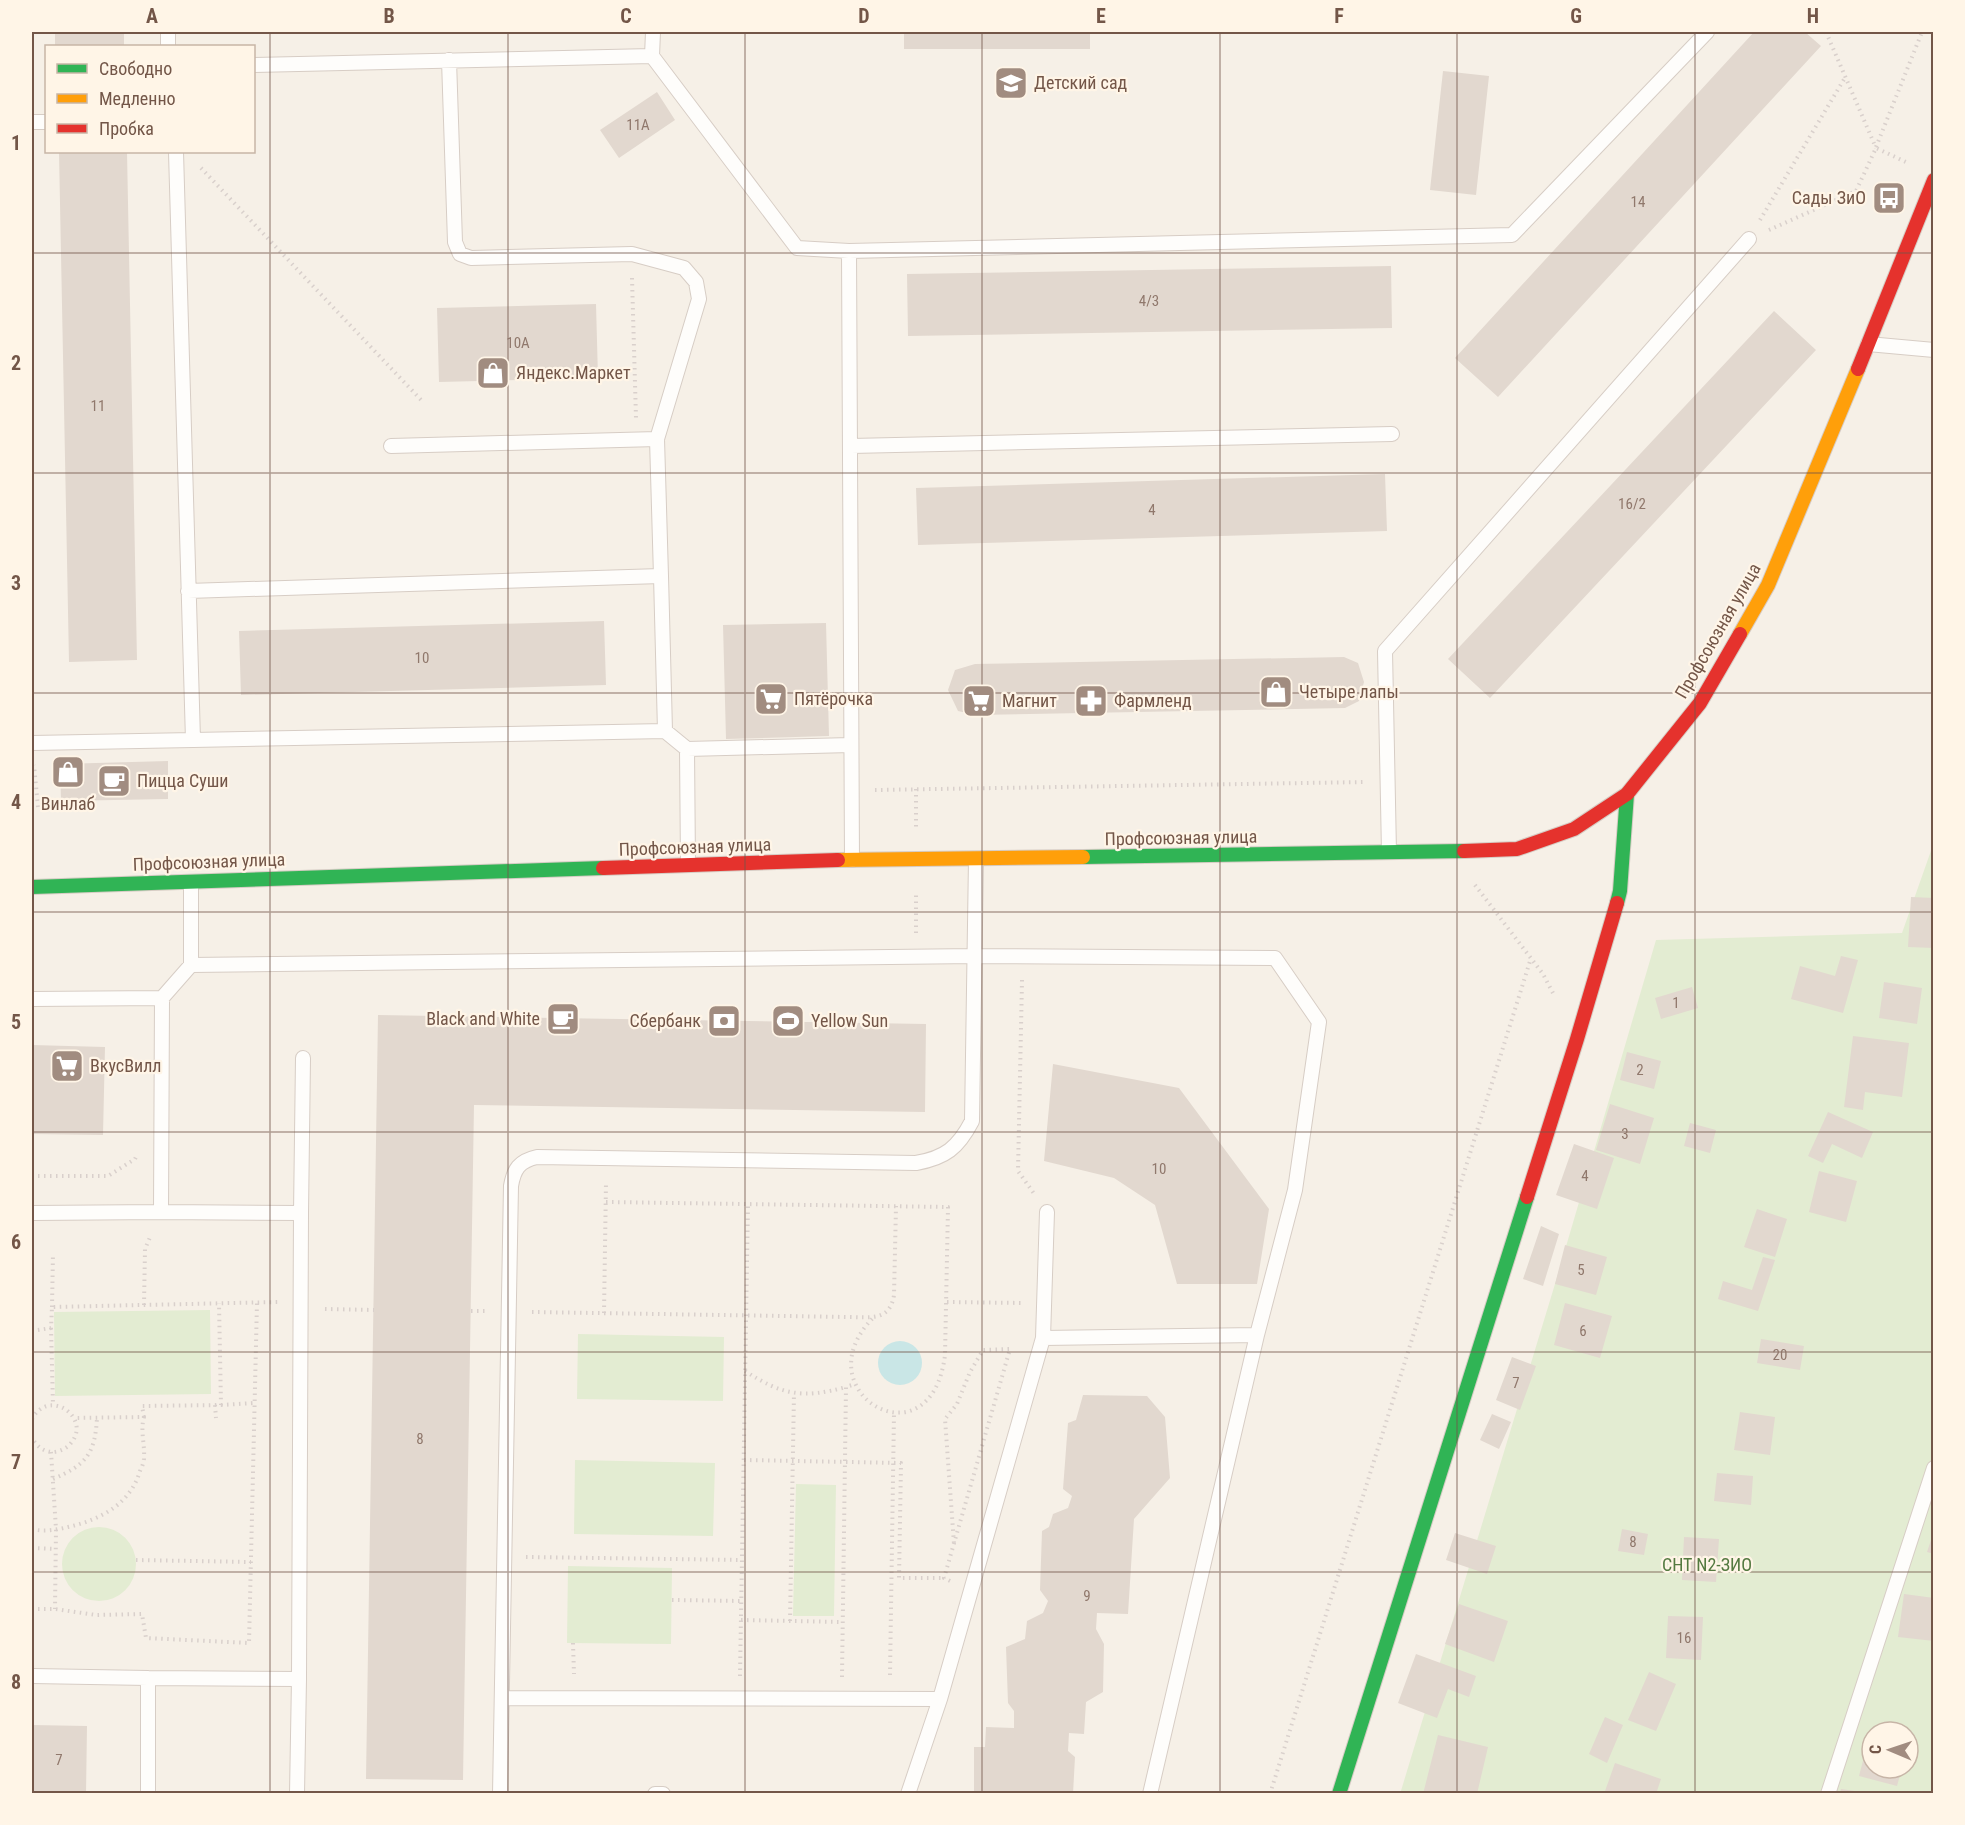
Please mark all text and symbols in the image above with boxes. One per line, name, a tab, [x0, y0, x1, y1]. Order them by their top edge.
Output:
text: A	[146, 4, 158, 28]
text: B	[383, 4, 395, 28]
text: C	[620, 4, 632, 28]
text: D	[858, 4, 870, 28]
text: E	[1096, 4, 1106, 28]
text: F	[1334, 4, 1344, 28]
text: G	[1570, 4, 1582, 28]
text: H	[1807, 4, 1819, 28]
legend	[45, 45, 255, 153]
text: Свободно	[99, 58, 172, 79]
school or university icon: Детский сад	[993, 65, 1029, 101]
place label: Детский сад	[1034, 72, 1128, 93]
text: Медленно	[99, 88, 176, 109]
house number: 11А	[626, 116, 650, 134]
text: Пробка	[99, 118, 154, 139]
text: 1	[11, 131, 21, 155]
bus stop icon: Сады ЗиО	[1871, 180, 1907, 216]
place label: Сады ЗиО	[1792, 187, 1866, 208]
house number: 14	[1631, 193, 1645, 211]
house number: 4/3	[1139, 292, 1159, 310]
house number: 10А	[506, 334, 530, 352]
text: 2	[11, 351, 21, 375]
shop icon: Яндекс.Маркет	[475, 355, 511, 391]
place label: Яндекс.Маркет	[516, 362, 631, 383]
house number: 11	[91, 397, 105, 415]
house number: 16/2	[1618, 495, 1646, 513]
house number: 4	[1148, 501, 1156, 519]
street label: Профсоюзная улица	[1670, 559, 1765, 702]
text: 3	[11, 571, 21, 595]
house number: 10	[415, 649, 429, 667]
shop icon: Четыре лапы	[1258, 674, 1294, 710]
supermarket icon: Пятёрочка	[753, 681, 789, 717]
place label: Четыре лапы	[1299, 681, 1399, 702]
supermarket icon: Магнит	[961, 683, 997, 719]
pharmacy icon: Фармленд	[1073, 683, 1109, 719]
place label: Пятёрочка	[794, 688, 873, 709]
place label: Магнит	[1002, 690, 1057, 711]
place label: Фармленд	[1114, 690, 1192, 711]
shop icon: Винлаб	[50, 754, 86, 790]
cafe icon: Пицца Суши	[96, 763, 132, 799]
place label: Пицца Суши	[137, 770, 229, 791]
text: 4	[11, 790, 21, 814]
place label: Винлаб	[41, 793, 96, 814]
street label: Профсоюзная улица	[1104, 826, 1257, 849]
street label: Профсоюзная улица	[618, 833, 772, 860]
street label: Профсоюзная улица	[132, 848, 286, 875]
house number: 1	[1672, 994, 1680, 1012]
cafe icon: Black and White	[545, 1001, 581, 1037]
bank icon: Сбербанк	[706, 1003, 742, 1039]
sports icon: Yellow Sun	[770, 1003, 806, 1039]
place label: Black and White	[426, 1008, 540, 1029]
text: 5	[11, 1010, 21, 1034]
place label: Сбербанк	[630, 1010, 701, 1031]
place label: Yellow Sun	[811, 1010, 888, 1031]
supermarket icon: ВкусВилл	[49, 1048, 85, 1084]
place label: ВкусВилл	[90, 1055, 162, 1076]
house number: 2	[1636, 1061, 1644, 1079]
house number: 3	[1621, 1125, 1629, 1143]
house number: 10	[1152, 1160, 1166, 1178]
house number: 4	[1581, 1167, 1589, 1185]
text: 6	[11, 1230, 21, 1254]
house number: 5	[1577, 1261, 1585, 1279]
house number: 6	[1579, 1322, 1587, 1340]
house number: 20	[1773, 1346, 1787, 1364]
house number: 7	[1512, 1374, 1520, 1392]
house number: 8	[416, 1430, 424, 1448]
text: 7	[11, 1450, 21, 1474]
house number: 8	[1629, 1533, 1637, 1551]
park label: СНТ N2-ЗИО	[1662, 1554, 1752, 1575]
house number: 9	[1083, 1587, 1091, 1605]
house number: 16	[1677, 1629, 1691, 1647]
text: 8	[11, 1670, 21, 1694]
north arrow	[1860, 1720, 1920, 1780]
text: С	[1866, 1745, 1885, 1754]
house number: 7	[55, 1751, 63, 1769]

